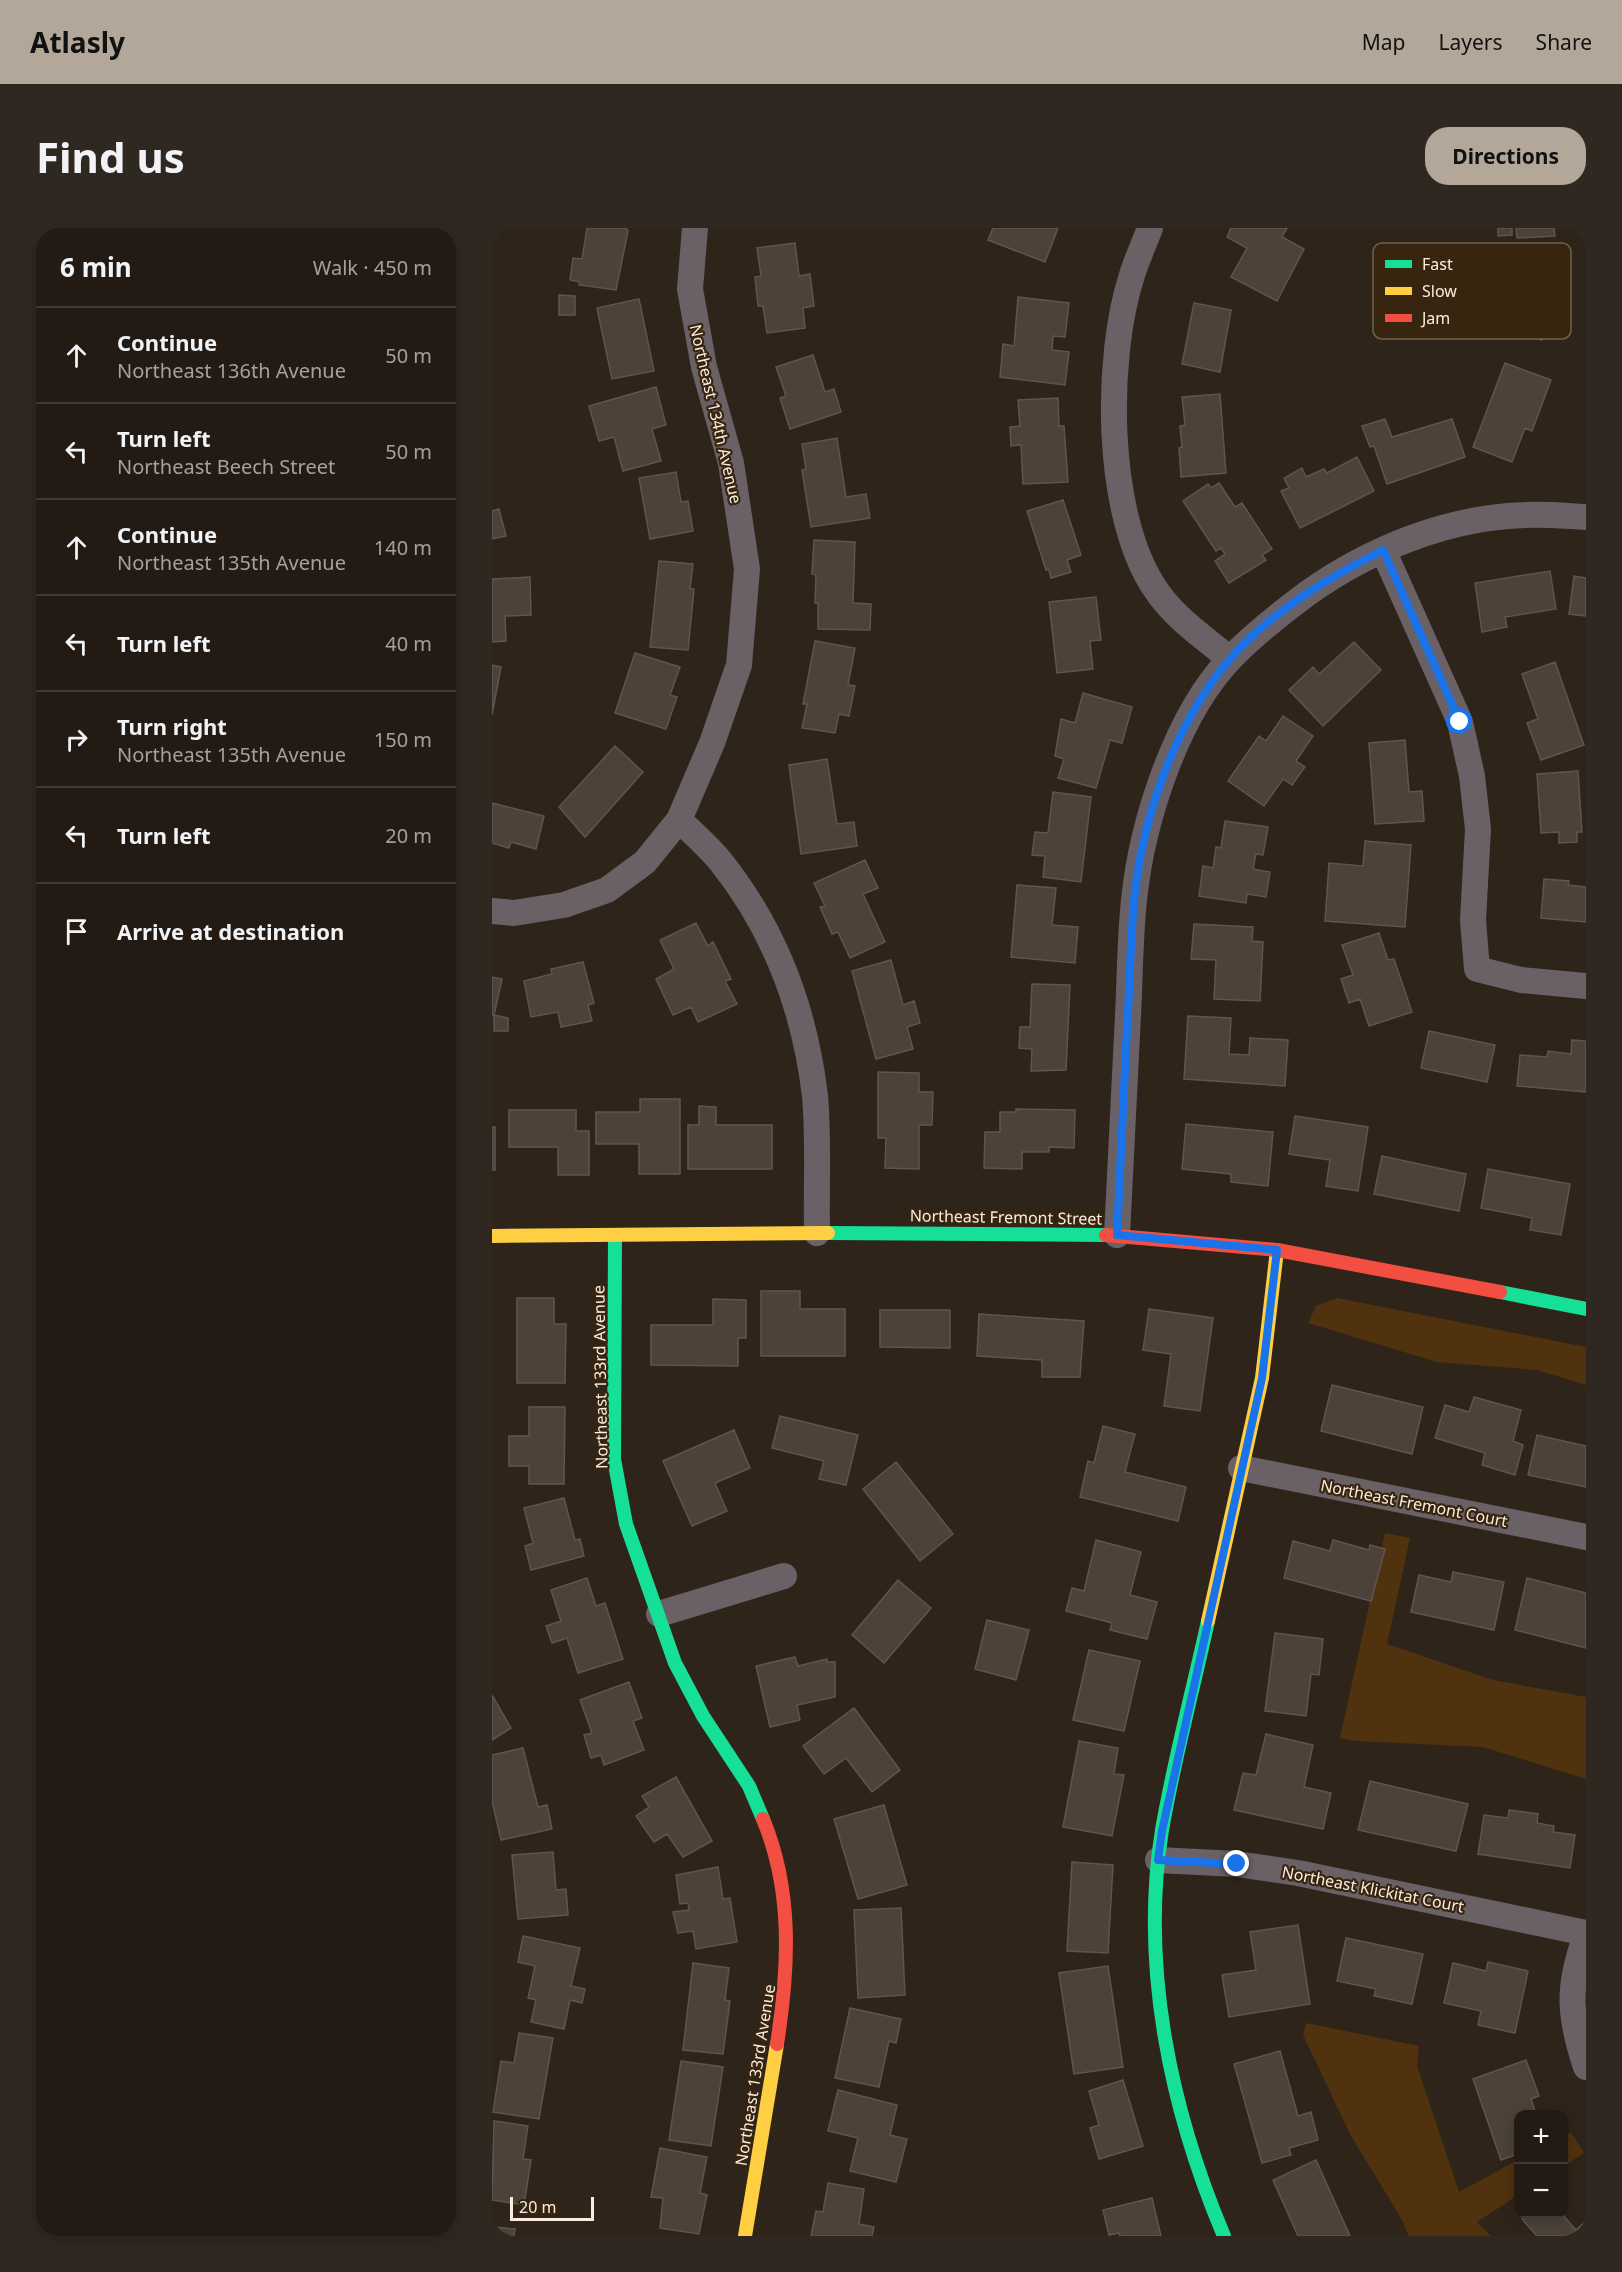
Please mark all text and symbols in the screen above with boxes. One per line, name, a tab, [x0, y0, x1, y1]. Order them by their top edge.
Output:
text: Atlasly	[30, 23, 125, 61]
text: Map	[1362, 28, 1406, 56]
text: Layers	[1439, 28, 1503, 56]
text: Share	[1536, 28, 1592, 56]
button: Directions	[1425, 127, 1586, 185]
text: Find us	[36, 128, 185, 185]
legend	[1373, 243, 1571, 339]
text: 6 min	[60, 249, 132, 285]
text: Fast	[1422, 253, 1453, 275]
text: Walk · 450 m	[313, 254, 432, 281]
text: Slow	[1422, 280, 1457, 302]
text: Jam	[1420, 307, 1450, 329]
street label: Northeast 134th Avenue	[685, 322, 747, 506]
text: Continue	[117, 327, 217, 357]
icon: ahead	[60, 339, 93, 372]
text: 50 m	[385, 342, 432, 369]
text: Northeast 136th Avenue	[117, 357, 346, 384]
text: Turn left	[117, 423, 211, 453]
icon: left	[60, 435, 93, 468]
text: 50 m	[385, 438, 432, 465]
text: Northeast Beech Street	[117, 453, 335, 480]
text: Continue	[117, 519, 217, 549]
icon: ahead	[60, 531, 93, 564]
text: 140 m	[374, 534, 432, 561]
text: Northeast 135th Avenue	[117, 549, 346, 576]
icon: left	[60, 627, 93, 660]
text: Turn left	[117, 628, 211, 658]
text: 40 m	[385, 630, 432, 657]
route start	[1446, 708, 1472, 734]
text: Turn right	[117, 711, 227, 741]
icon: right	[60, 723, 93, 756]
text: 150 m	[374, 726, 432, 753]
text: Northeast 135th Avenue	[117, 741, 346, 768]
icon: left	[60, 819, 93, 852]
text: Turn left	[117, 820, 211, 850]
text: 20 m	[385, 822, 432, 849]
icon: arrive	[60, 915, 93, 948]
text: Arrive at destination	[117, 916, 344, 946]
street label: Northeast Fremont Street	[910, 1204, 1103, 1230]
street label: Northeast 133rd Avenue	[587, 1285, 613, 1469]
street label: Northeast Fremont Court	[1319, 1474, 1510, 1532]
route end	[1223, 1850, 1249, 1876]
street label: Northeast Klickitat Court	[1280, 1861, 1466, 1917]
street label: Northeast 133rd Avenue	[730, 1983, 780, 2167]
map controls	[1514, 2110, 1568, 2218]
button: +	[1514, 2110, 1568, 2164]
button: −	[1514, 2164, 1568, 2218]
scale bar	[510, 2194, 594, 2222]
text: 20 m	[519, 2196, 556, 2218]

